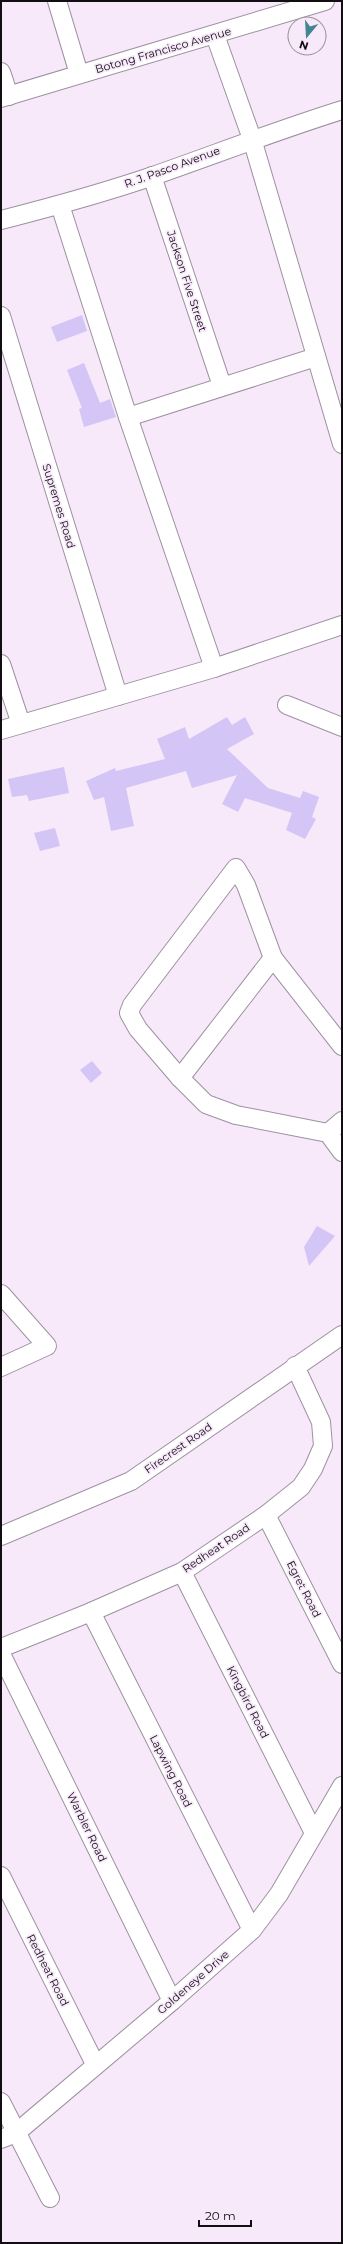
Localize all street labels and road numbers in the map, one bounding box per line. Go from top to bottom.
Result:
street label: Botong Francisco Avenue [93,24,233,76]
street label: R. J. Pasco Avenue [122,143,222,191]
street label: Jackson Five Street [164,228,210,334]
street label: Supremes Road [39,462,79,550]
street label: Firecrest Road [141,1419,215,1477]
street label: Redheat Road [180,1520,252,1576]
street label: Egret Road [284,1558,324,1620]
street label: Kingbird Road [224,1663,272,1741]
street label: Lapwing Road [147,1732,195,1810]
street label: Warbler Road [64,1790,110,1864]
street label: Redheat Road [24,1932,72,2008]
street label: Goldeneye Drive [154,1947,232,2017]

